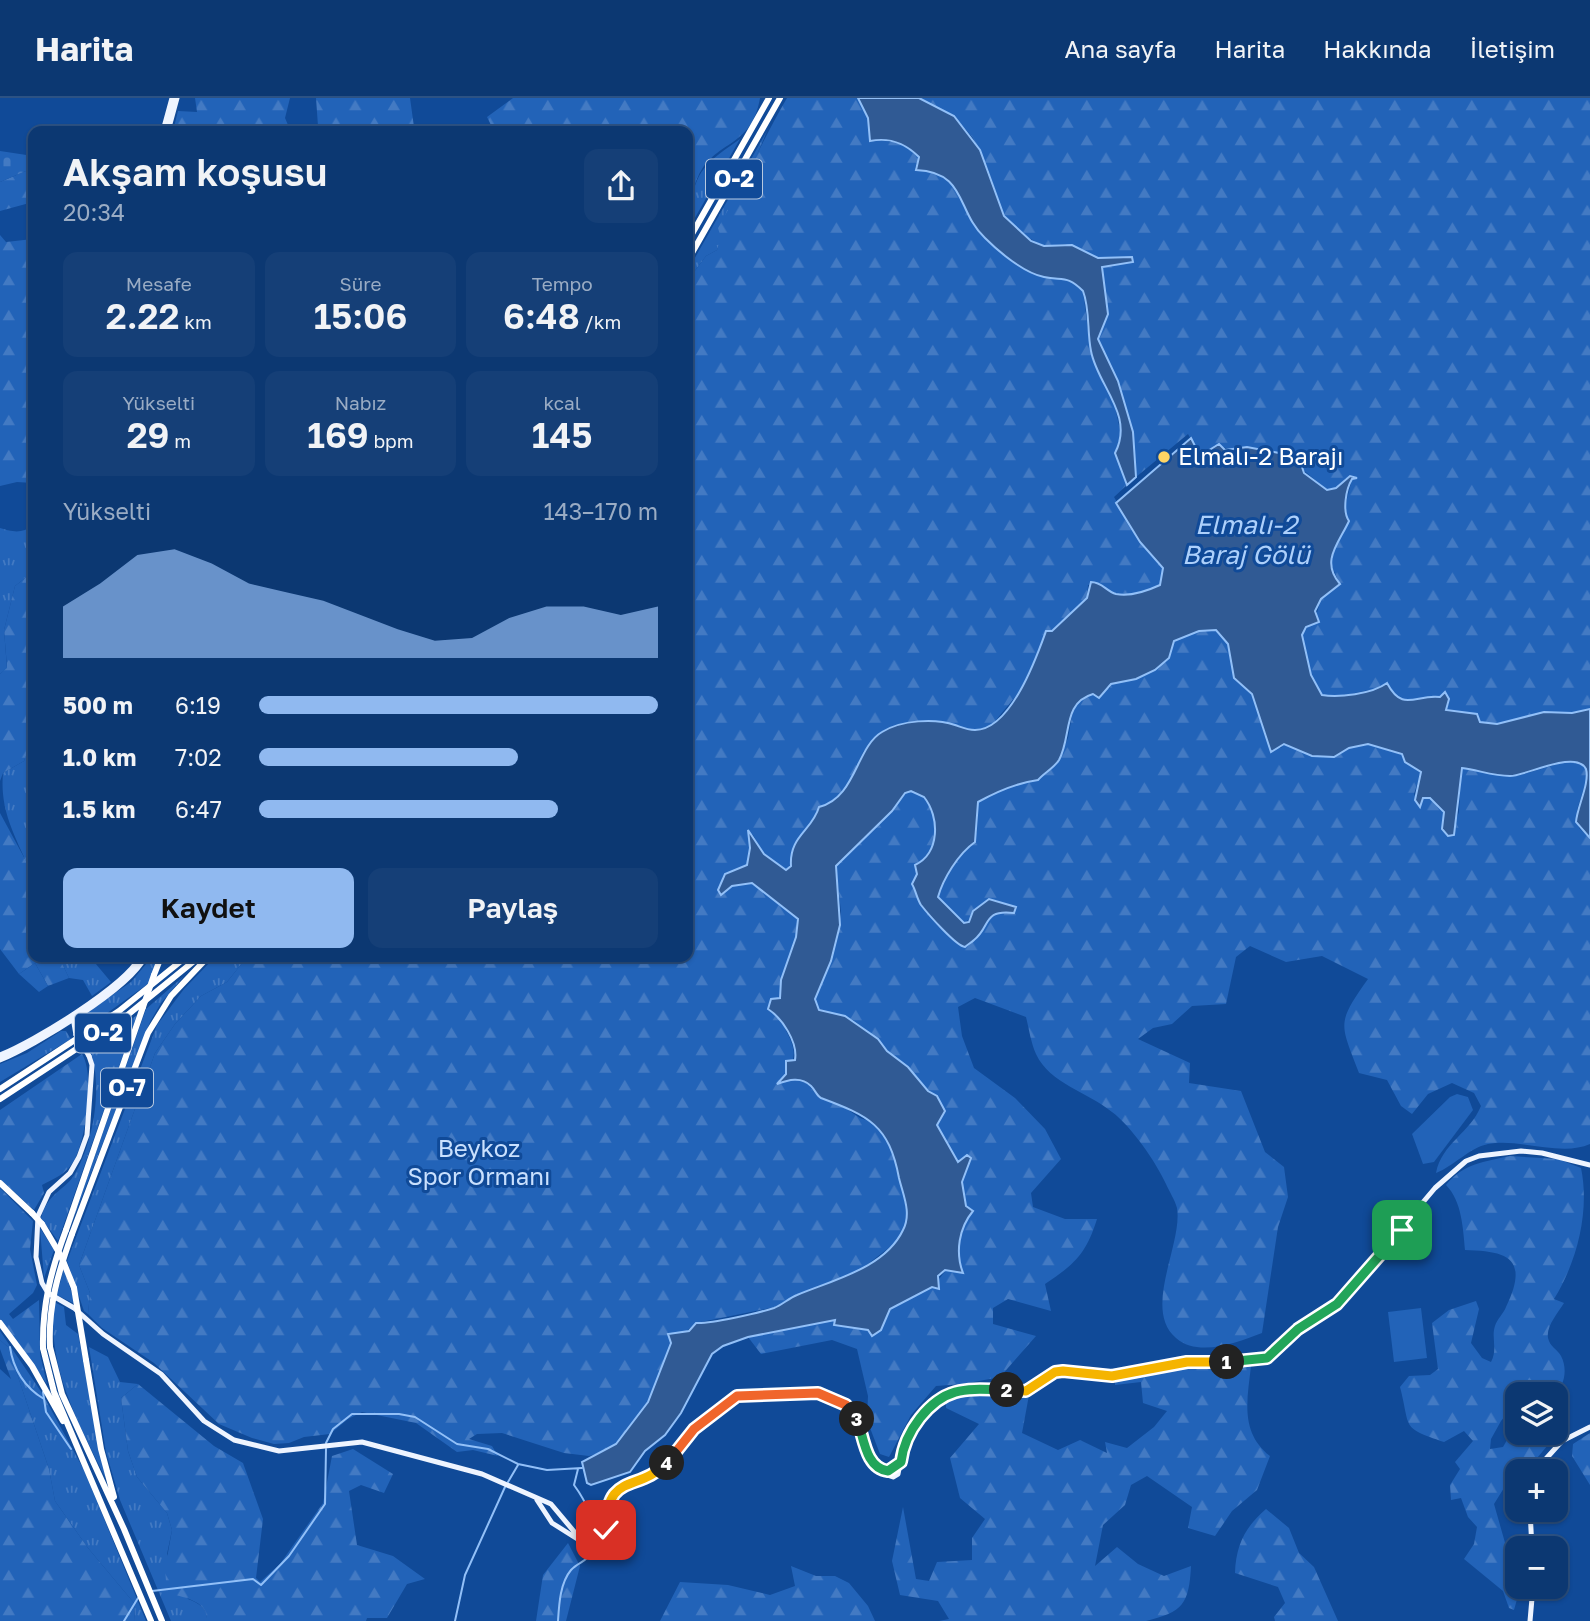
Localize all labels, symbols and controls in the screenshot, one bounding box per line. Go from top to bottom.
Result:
text: Harita [35,29,133,68]
text: Ana sayfa [1065,34,1176,63]
text: Harita [1214,34,1285,63]
text: Hakkında [1323,34,1432,63]
text: İletişim [1470,34,1555,63]
text: Akşam koşusu [63,149,327,194]
button: share [584,149,658,223]
road number: O-2 [706,159,762,198]
text: 20:34 [63,198,125,226]
text: Mesafe [126,272,192,295]
text: Süre [340,272,381,295]
text: Tempo [532,272,593,295]
text: 2.22 [106,295,180,337]
text: 15:06 [314,295,407,337]
text: 6:48 [503,295,580,337]
text: km [180,310,212,333]
text: /km [580,310,621,333]
text: Yükselti [122,391,195,414]
text: Nabız [335,391,386,414]
text: kcal [543,391,581,414]
text: 29 [127,414,169,456]
text: 169 [307,414,369,456]
text: 145 [532,414,592,456]
text: m [169,429,191,452]
text: bpm [369,429,414,452]
place label: Elmalı-2 Barajı [1178,441,1343,470]
marker: Elmalı-2 Barajı [1156,449,1172,465]
text: Yükselti [63,497,151,525]
text: 143–170 m [543,497,658,525]
water label: Elmalı-2 Baraj Gölü [1182,509,1312,570]
text: 500 m [63,691,133,719]
text: 6:19 [175,691,221,719]
text: 1.0 km [63,743,136,771]
text: 7:02 [175,743,222,771]
text: 1.5 km [63,795,135,823]
text: 6:47 [175,795,222,823]
button: Kaydet [63,868,354,948]
button: Paylaş [368,868,658,948]
road number: O-2 [75,1014,131,1052]
road number: O-7 [101,1068,153,1107]
park label: Beykoz Spor Ormanı [408,1133,551,1190]
pin [1372,1200,1432,1260]
icon: arrive [1383,1211,1421,1249]
pin: 1 [1210,1344,1244,1380]
text: 1 [1222,1350,1231,1373]
pin: 2 [990,1372,1024,1408]
text: 2 [1001,1378,1012,1401]
map controls [1505,1382,1568,1599]
button: layers [1505,1382,1568,1445]
pin: 3 [840,1402,874,1436]
text: 3 [851,1407,862,1430]
pin: 4 [650,1446,684,1480]
text: 4 [661,1451,672,1474]
button: + [1505,1459,1568,1522]
pin [576,1500,636,1560]
icon: check [587,1511,625,1549]
button: − [1505,1536,1568,1599]

